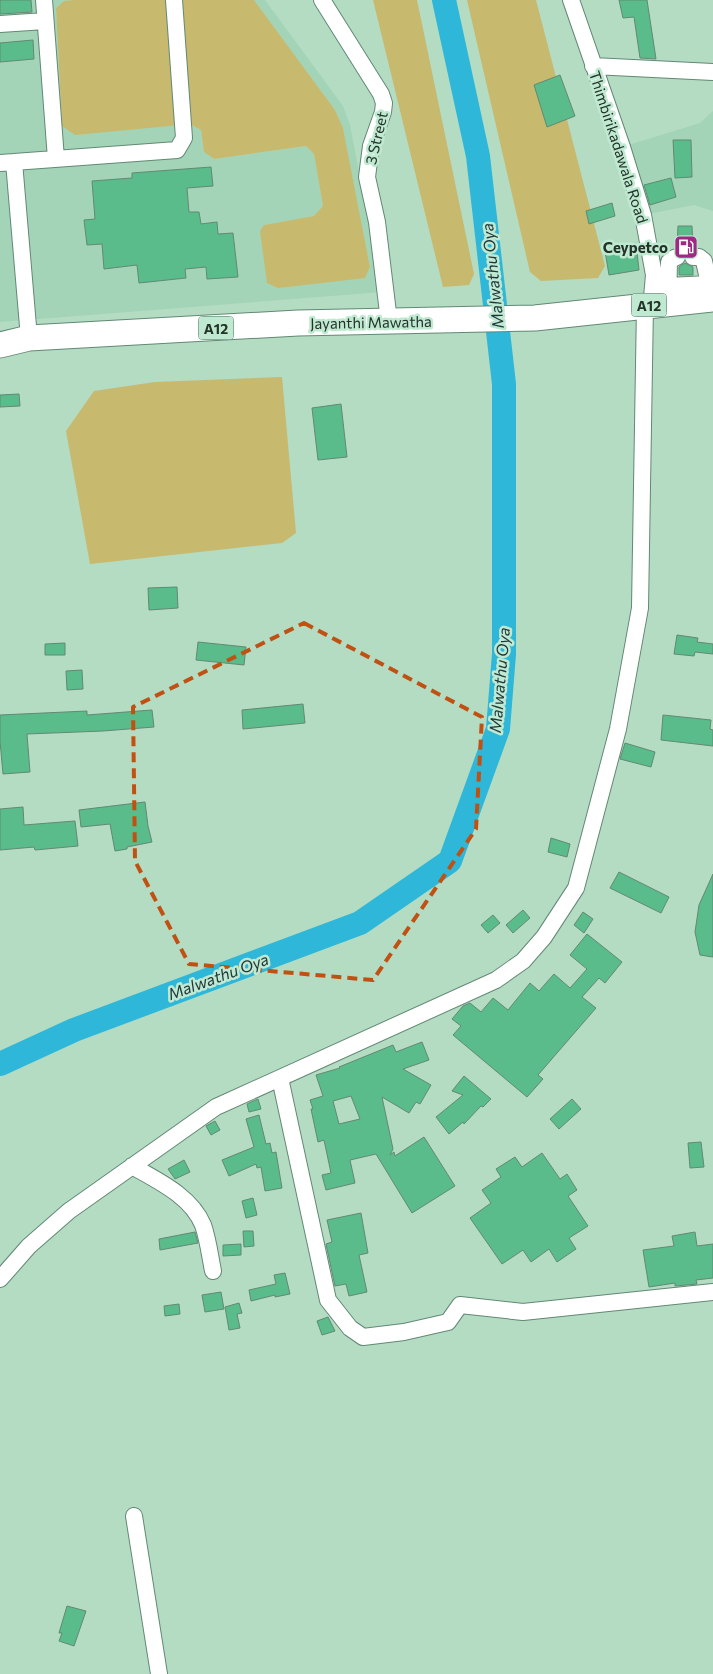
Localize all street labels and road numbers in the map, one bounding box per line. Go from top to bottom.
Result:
street label: Thimbirikadawala Road [586,68,652,226]
street label: 3 Street [361,110,391,166]
road number: A12 [632,294,666,316]
street label: Jayanthi Mawatha [310,312,432,332]
road number: A12 [198,316,234,339]

